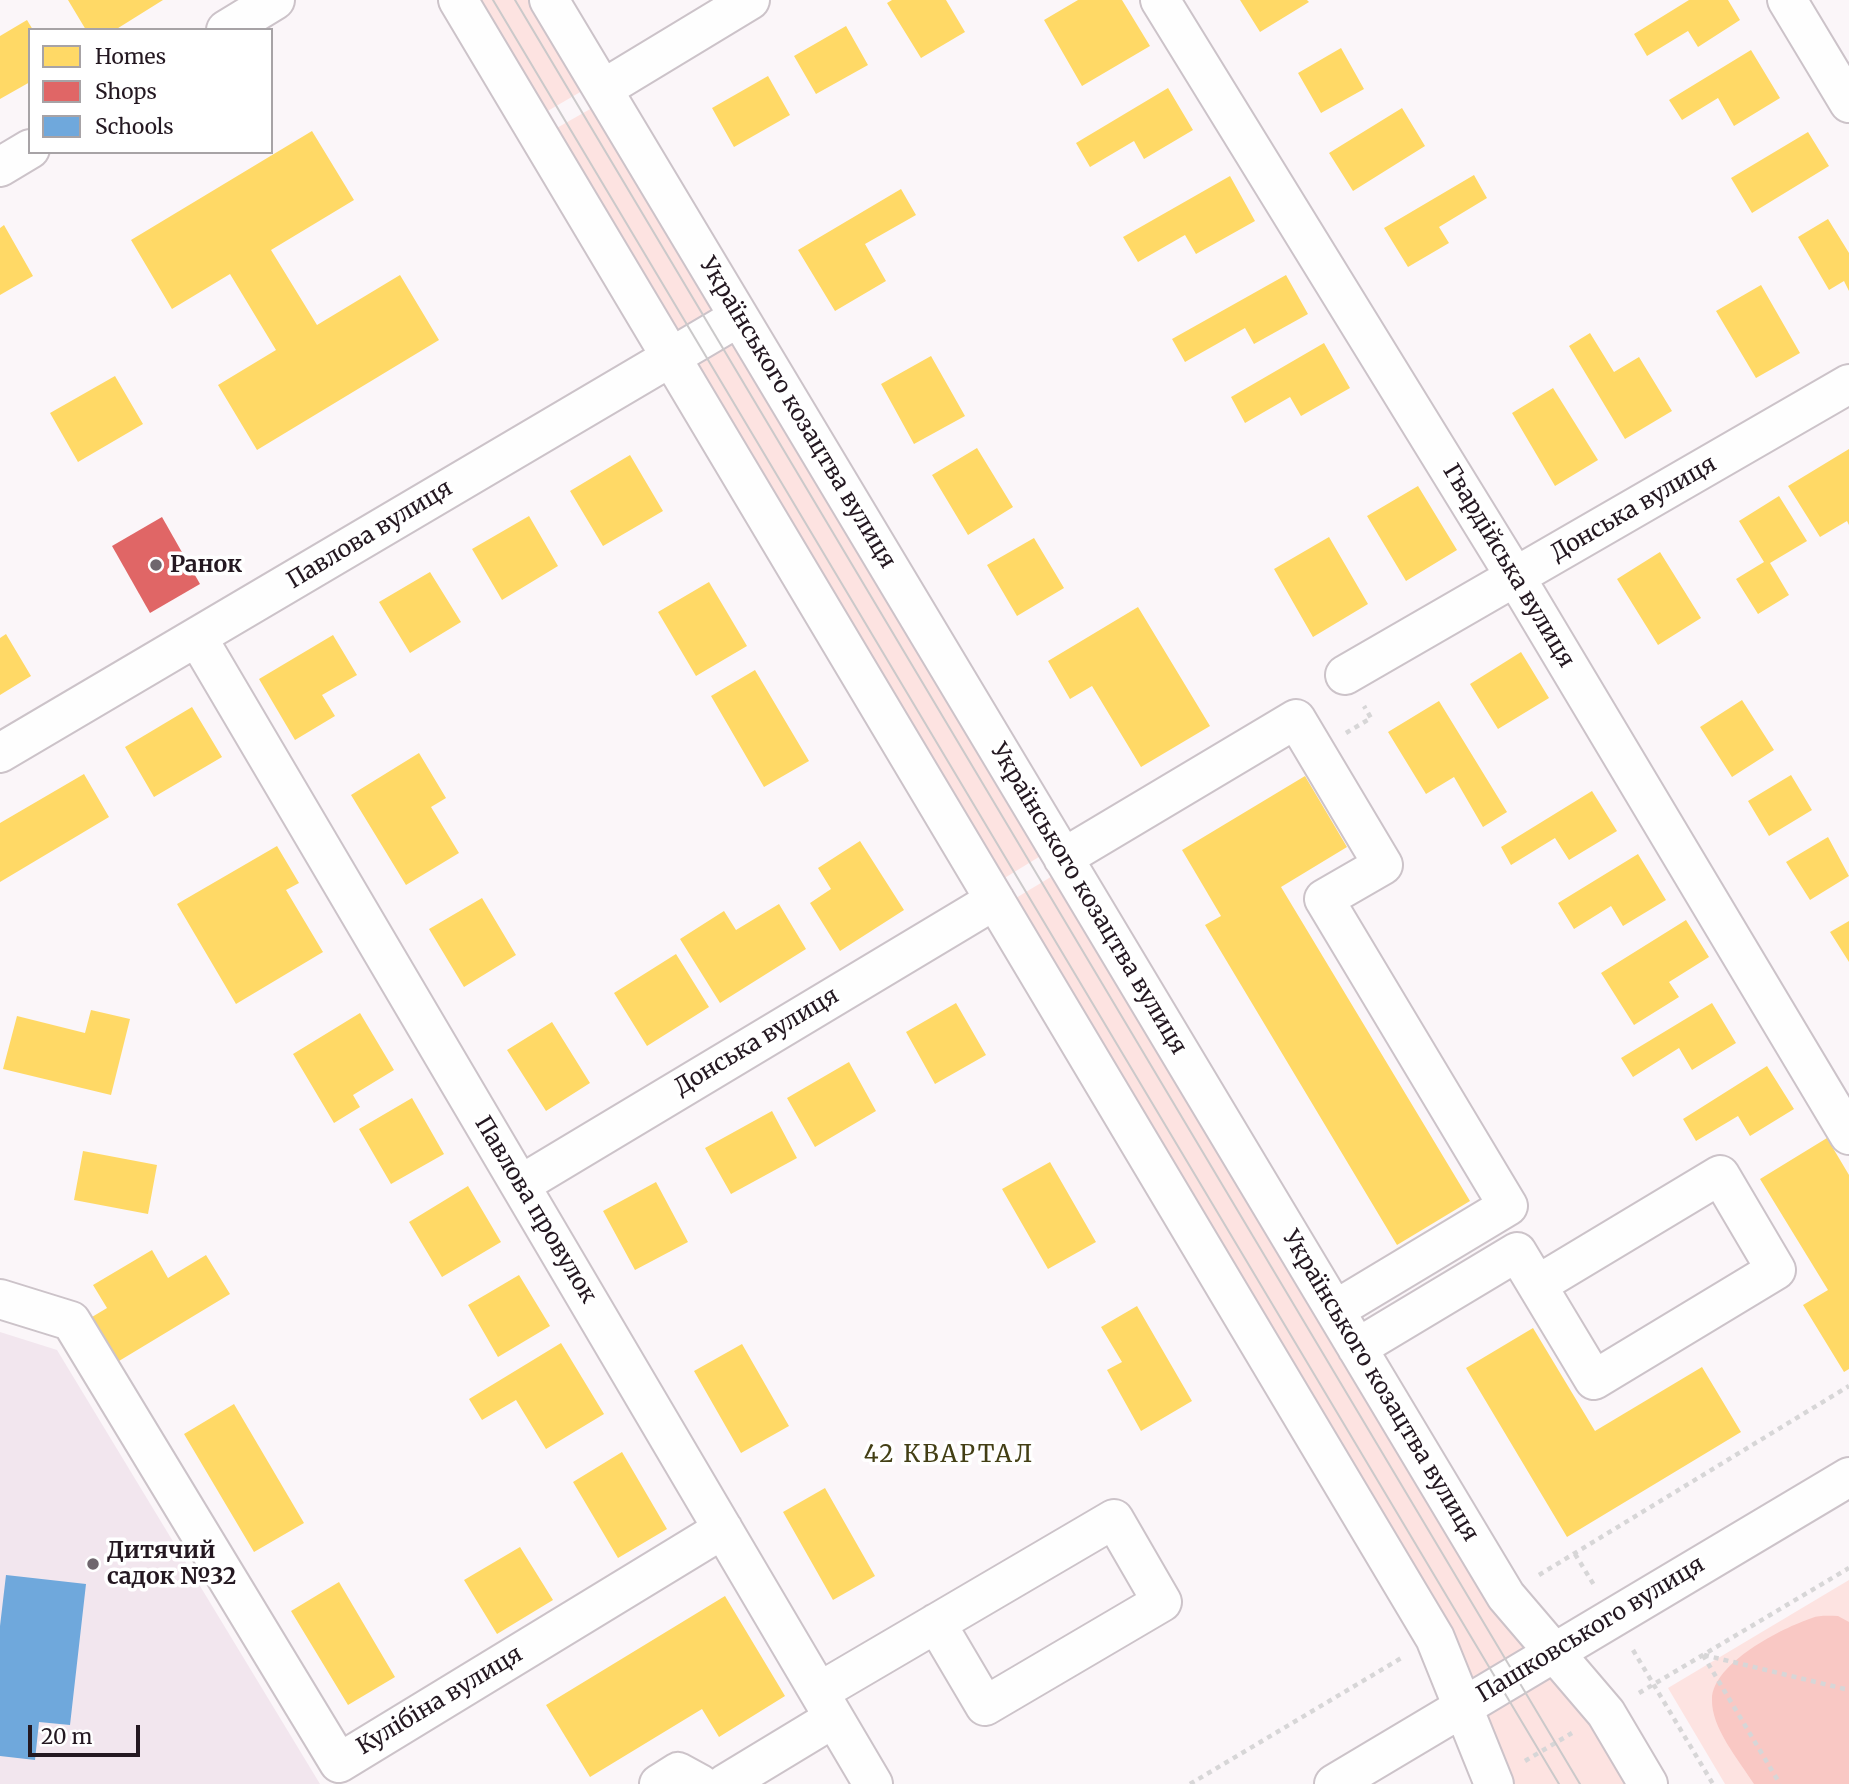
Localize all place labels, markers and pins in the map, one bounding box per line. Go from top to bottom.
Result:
place label: Ранок [170,551,242,579]
marker: Ранок [148,557,164,573]
place label: Дитячий садок №32 [107,1537,236,1591]
marker: Дитячий садок №32 [85,1556,101,1572]

